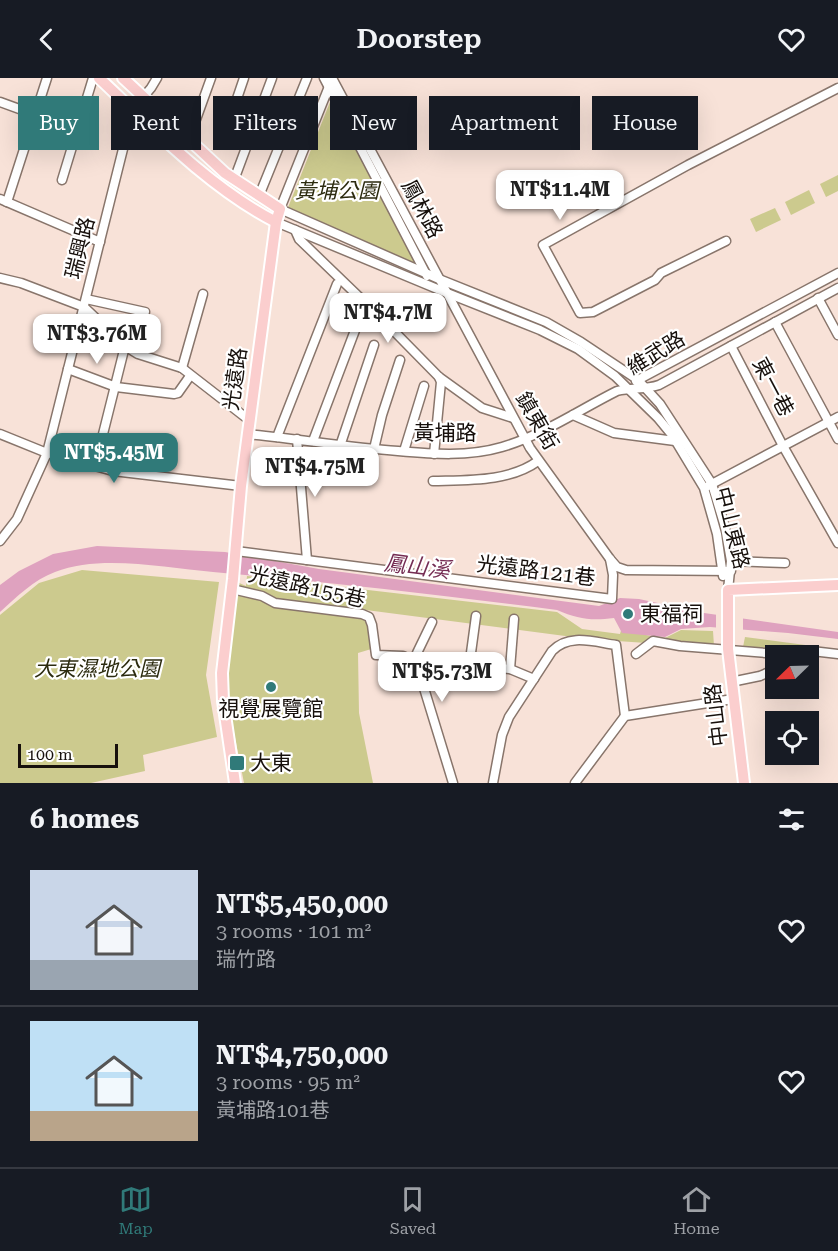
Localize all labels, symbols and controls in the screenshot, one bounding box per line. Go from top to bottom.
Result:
icon: back [30,23,63,56]
text: Doorstep [356,23,482,55]
icon: heart [775,23,808,56]
chip: Buy [18,96,99,150]
chip: Rent [111,96,201,150]
chip: Filters [213,96,318,150]
chip: New [330,96,417,150]
chip: Apartment [429,96,580,150]
chip: House [592,96,698,150]
pin: NT$11.4M [498,170,622,221]
street label: 鳳林路 [397,176,447,242]
text: NT$11.4M [510,177,610,201]
park label: 黃埔公園 [295,179,382,203]
street label: 瑞興路 [61,215,99,281]
pin: NT$4.7M [333,293,443,344]
text: NT$4.7M [343,300,433,324]
pin: NT$3.76M [35,314,159,365]
text: NT$3.76M [47,321,147,345]
street label: 維武路 [623,326,689,380]
street label: 光遠路 [219,346,251,412]
street label: 東一巷 [748,354,798,420]
street label: 鎮東街 [511,388,563,454]
street label: 黃埔路 [414,421,477,445]
pin: NT$5.45M [52,433,176,484]
text: NT$5.45M [64,440,164,464]
pin: NT$4.75M [253,447,377,498]
text: NT$4.75M [265,454,365,478]
street label: 中山東路 [710,484,754,572]
water label: 鳳山溪 [383,550,454,583]
street label: 光遠路121巷 [475,552,597,590]
street label: 光遠路155巷 [246,562,368,612]
place label: 東福祠 [640,602,703,626]
marker: 東福祠 [621,607,635,621]
north arrow [765,645,819,699]
map controls [765,645,819,765]
pin: NT$5.73M [380,652,504,703]
park label: 大東濕地公園 [34,657,163,681]
text: NT$5.73M [392,659,492,683]
marker: 視覺展覽館 [264,680,278,694]
street label: 中山路 [700,682,732,748]
place label: 視覺展覽館 [219,697,324,721]
button: locate [765,711,819,765]
scale bar [18,741,118,768]
text: 100 m [27,745,73,764]
place label: 大東 [250,751,292,775]
marker: 大東 [228,754,246,772]
icon: filters [775,803,808,836]
text: 6 homes [30,804,139,834]
text: NT$5,450,000 [216,889,388,919]
icon: home [78,894,150,966]
icon: heart [775,914,808,947]
text: 3 rooms · 101 m² [216,919,371,943]
text: 瑞竹路 [216,947,276,971]
text: NT$4,750,000 [216,1040,388,1070]
icon: home [78,1045,150,1117]
icon: heart [775,1065,808,1098]
text: 3 rooms · 95 m² [216,1070,360,1094]
text: 黃埔路101巷 [216,1098,330,1122]
tab: Map [119,1183,153,1238]
tab: Saved [390,1183,436,1238]
tab: Home [673,1183,720,1238]

